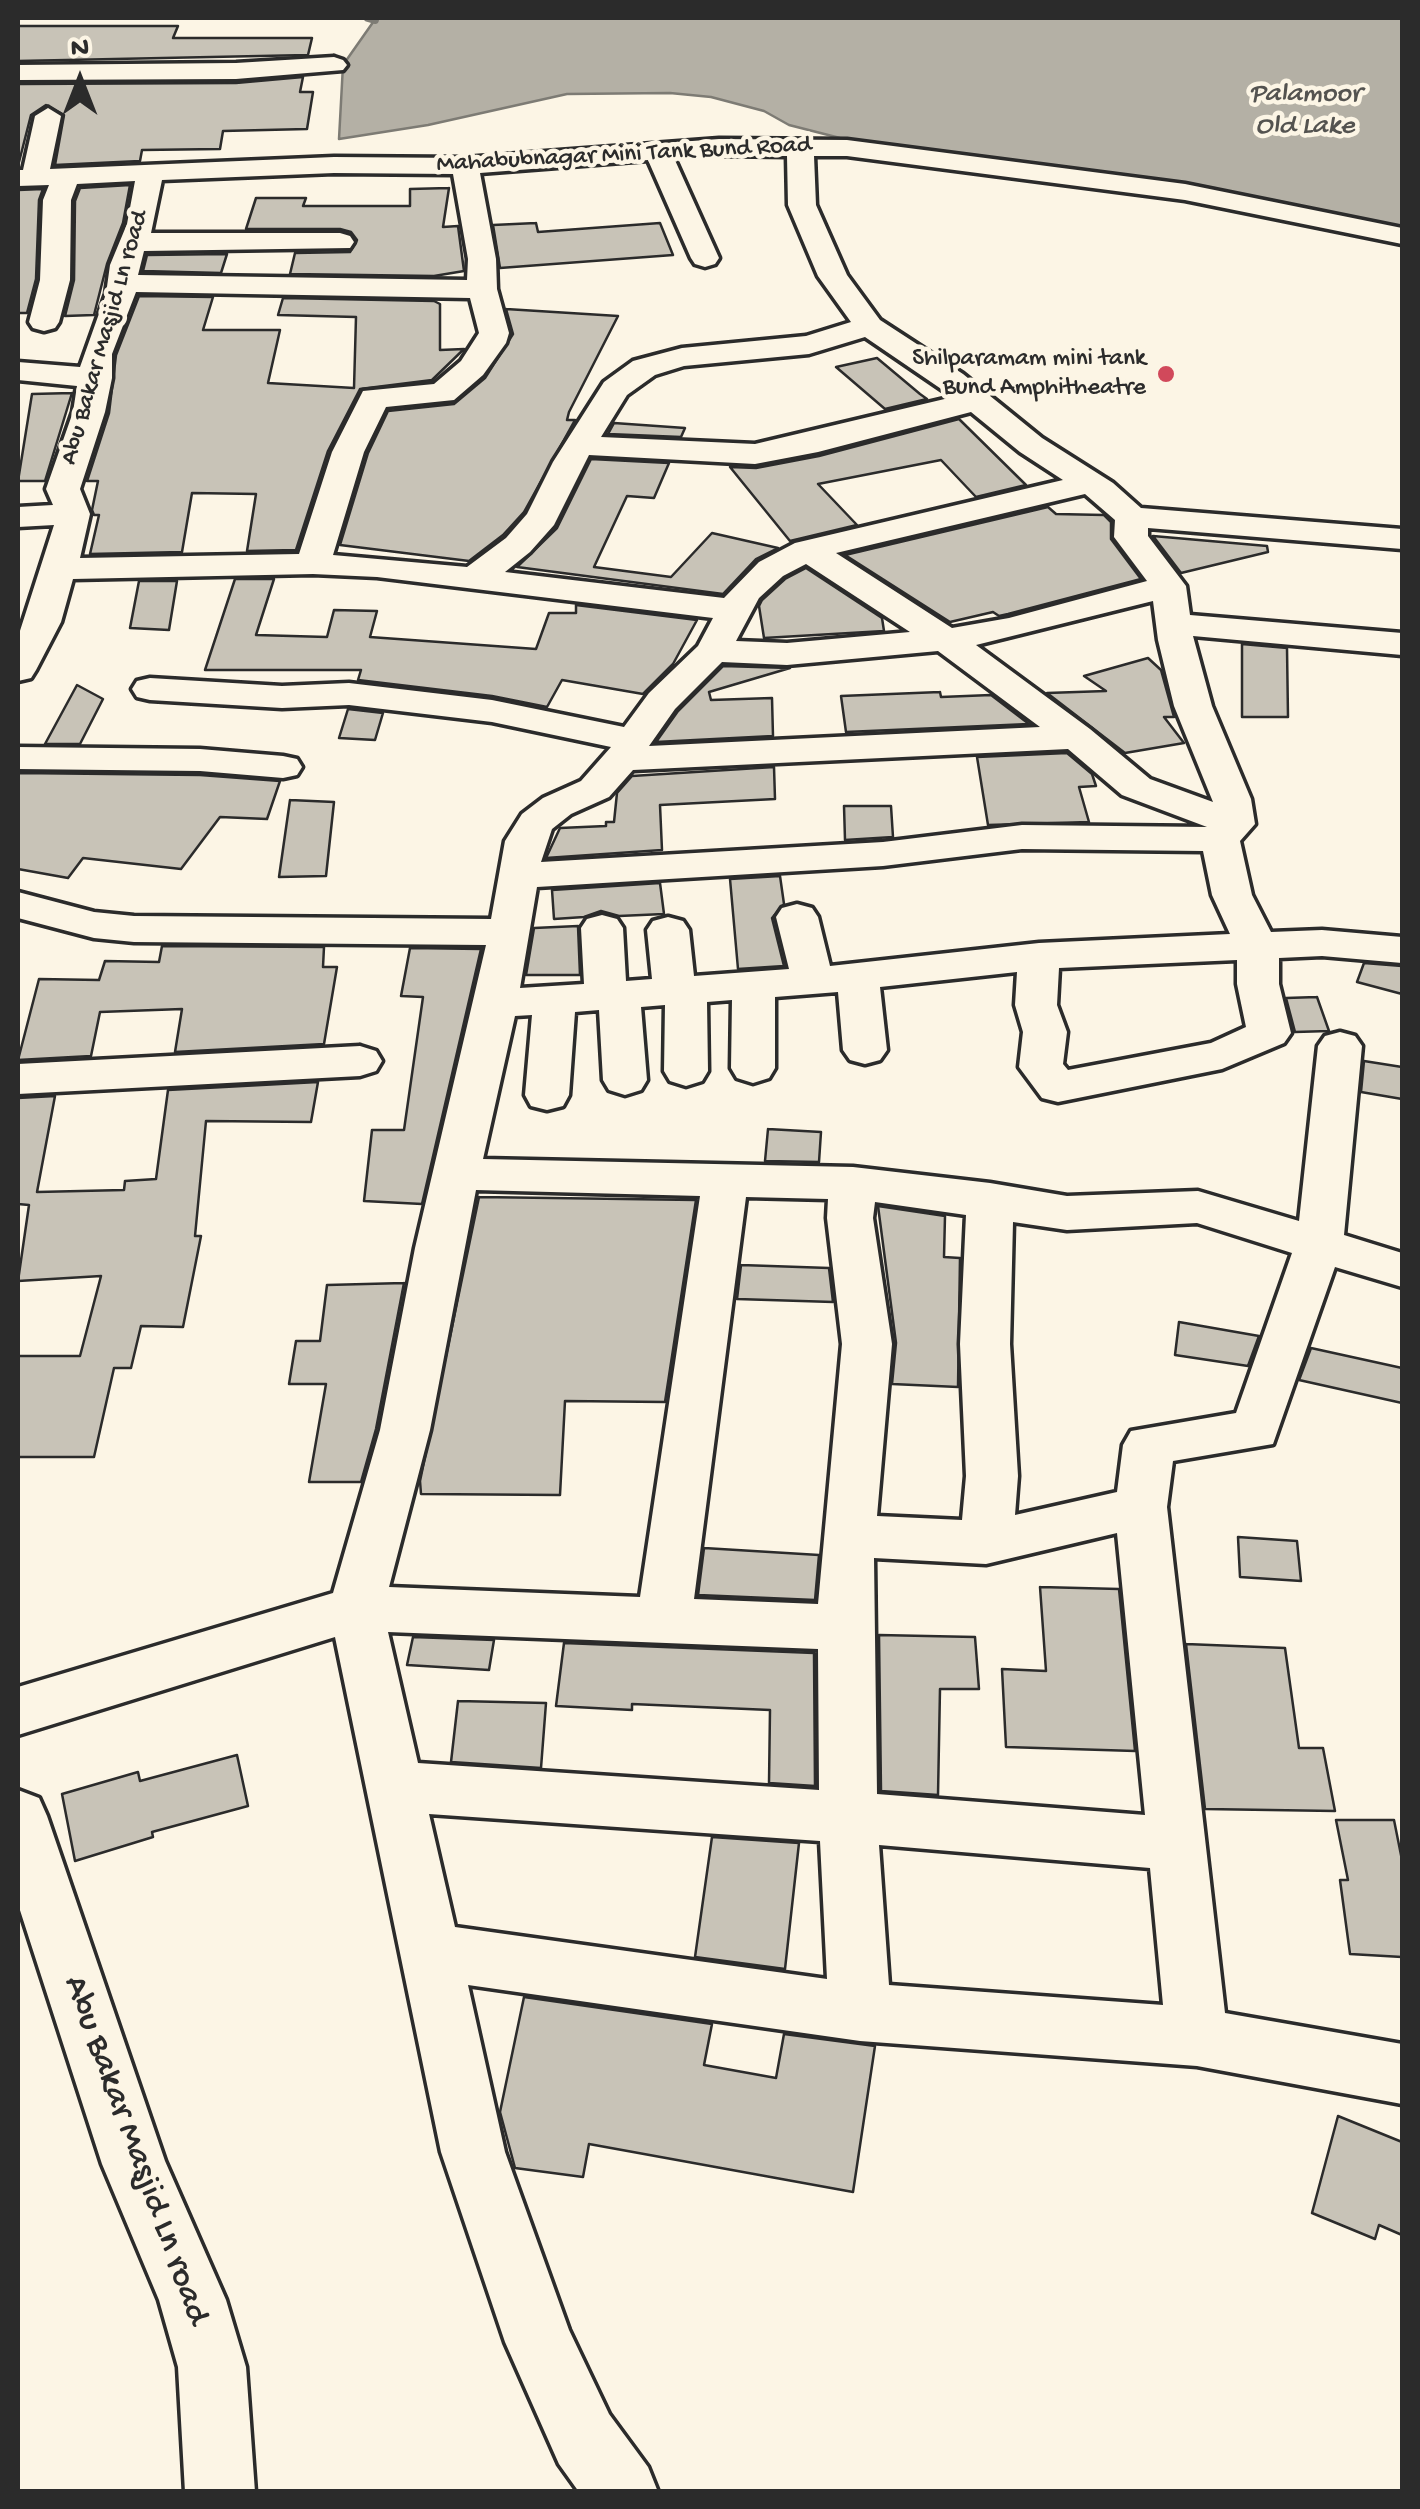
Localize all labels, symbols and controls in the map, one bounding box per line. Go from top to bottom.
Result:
north arrow [30,30,130,130]
text: N [71,33,89,66]
water label: Palamoor Old Lake [1249,79,1361,145]
street label: Mahabubnagar Mini Tank Bund Road [436,131,812,181]
street label: Abu Bakar Masjid Ln road [55,207,157,469]
place label: Shilparamam mini tank Bund Amphitheatre [912,345,1146,404]
marker: Shilparamam mini tank Bund Amphitheatre [1155,363,1177,385]
street label: Abu Bakar Masjid Ln road [51,1971,217,2331]

